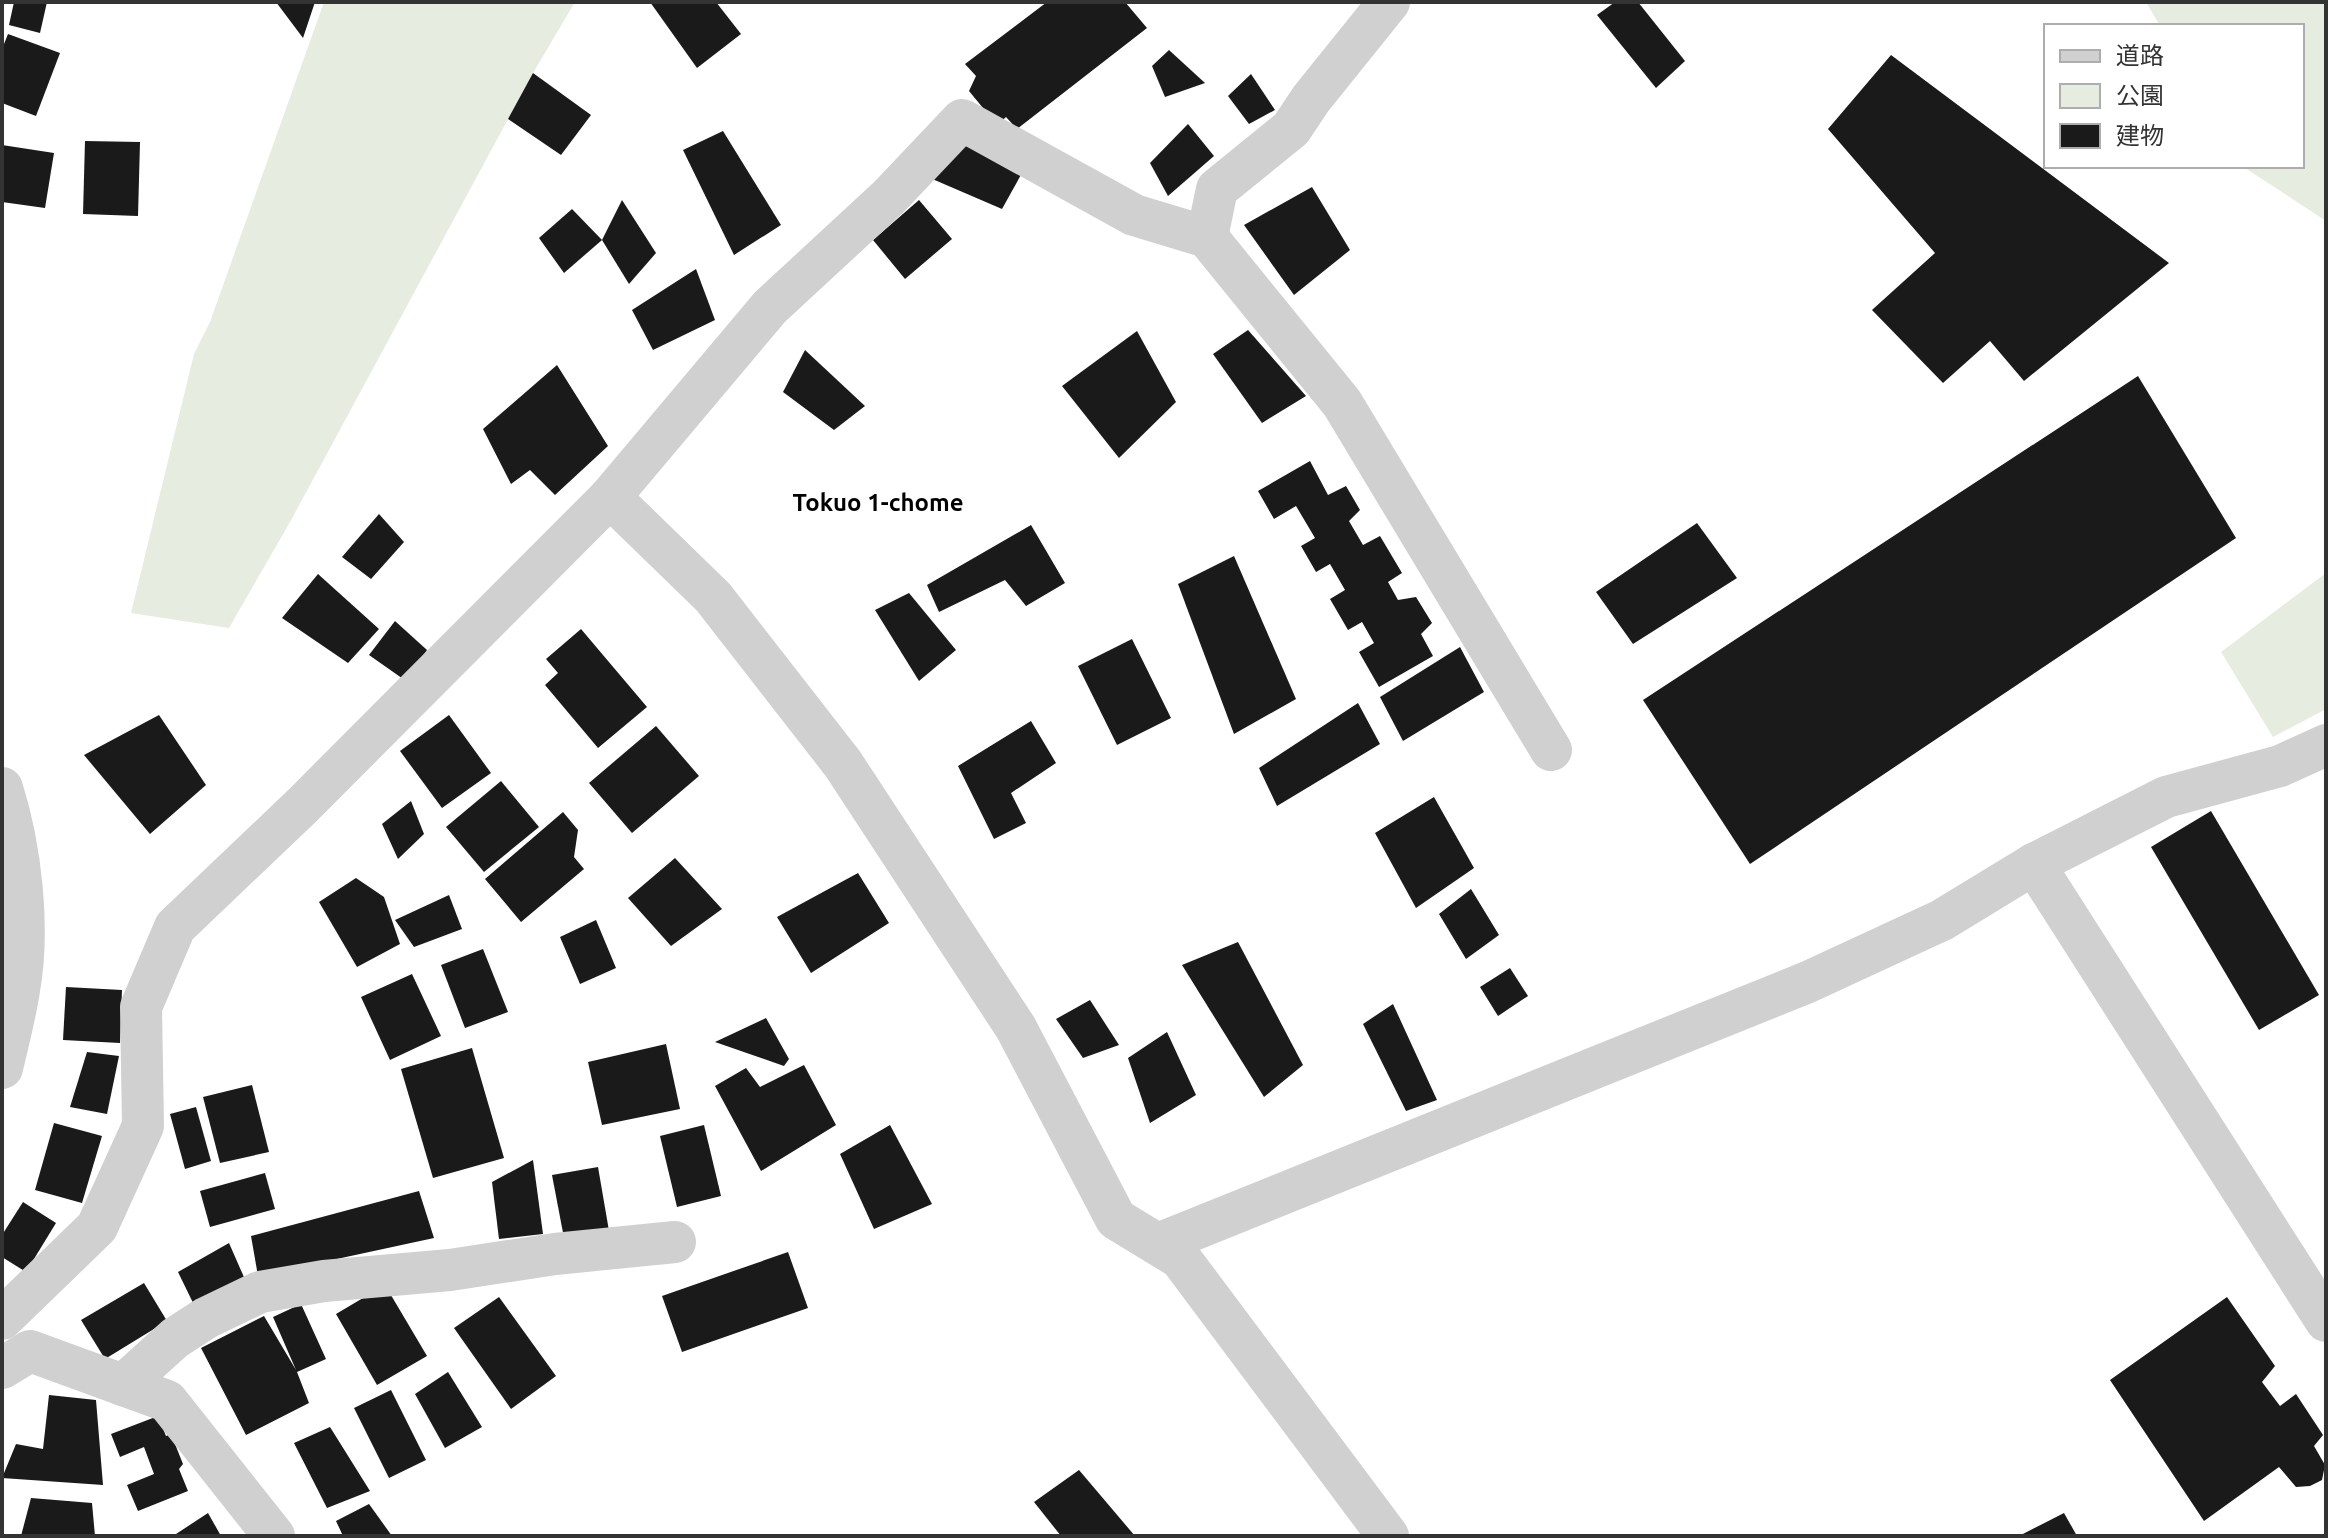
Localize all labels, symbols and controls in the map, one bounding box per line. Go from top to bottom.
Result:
legend [2044,24,2304,168]
text: 道路 [2116,42,2164,69]
text: 公園 [2116,82,2164,109]
text: 建物 [2116,122,2164,149]
district label: Tokuo 1-chome [792,489,964,516]

